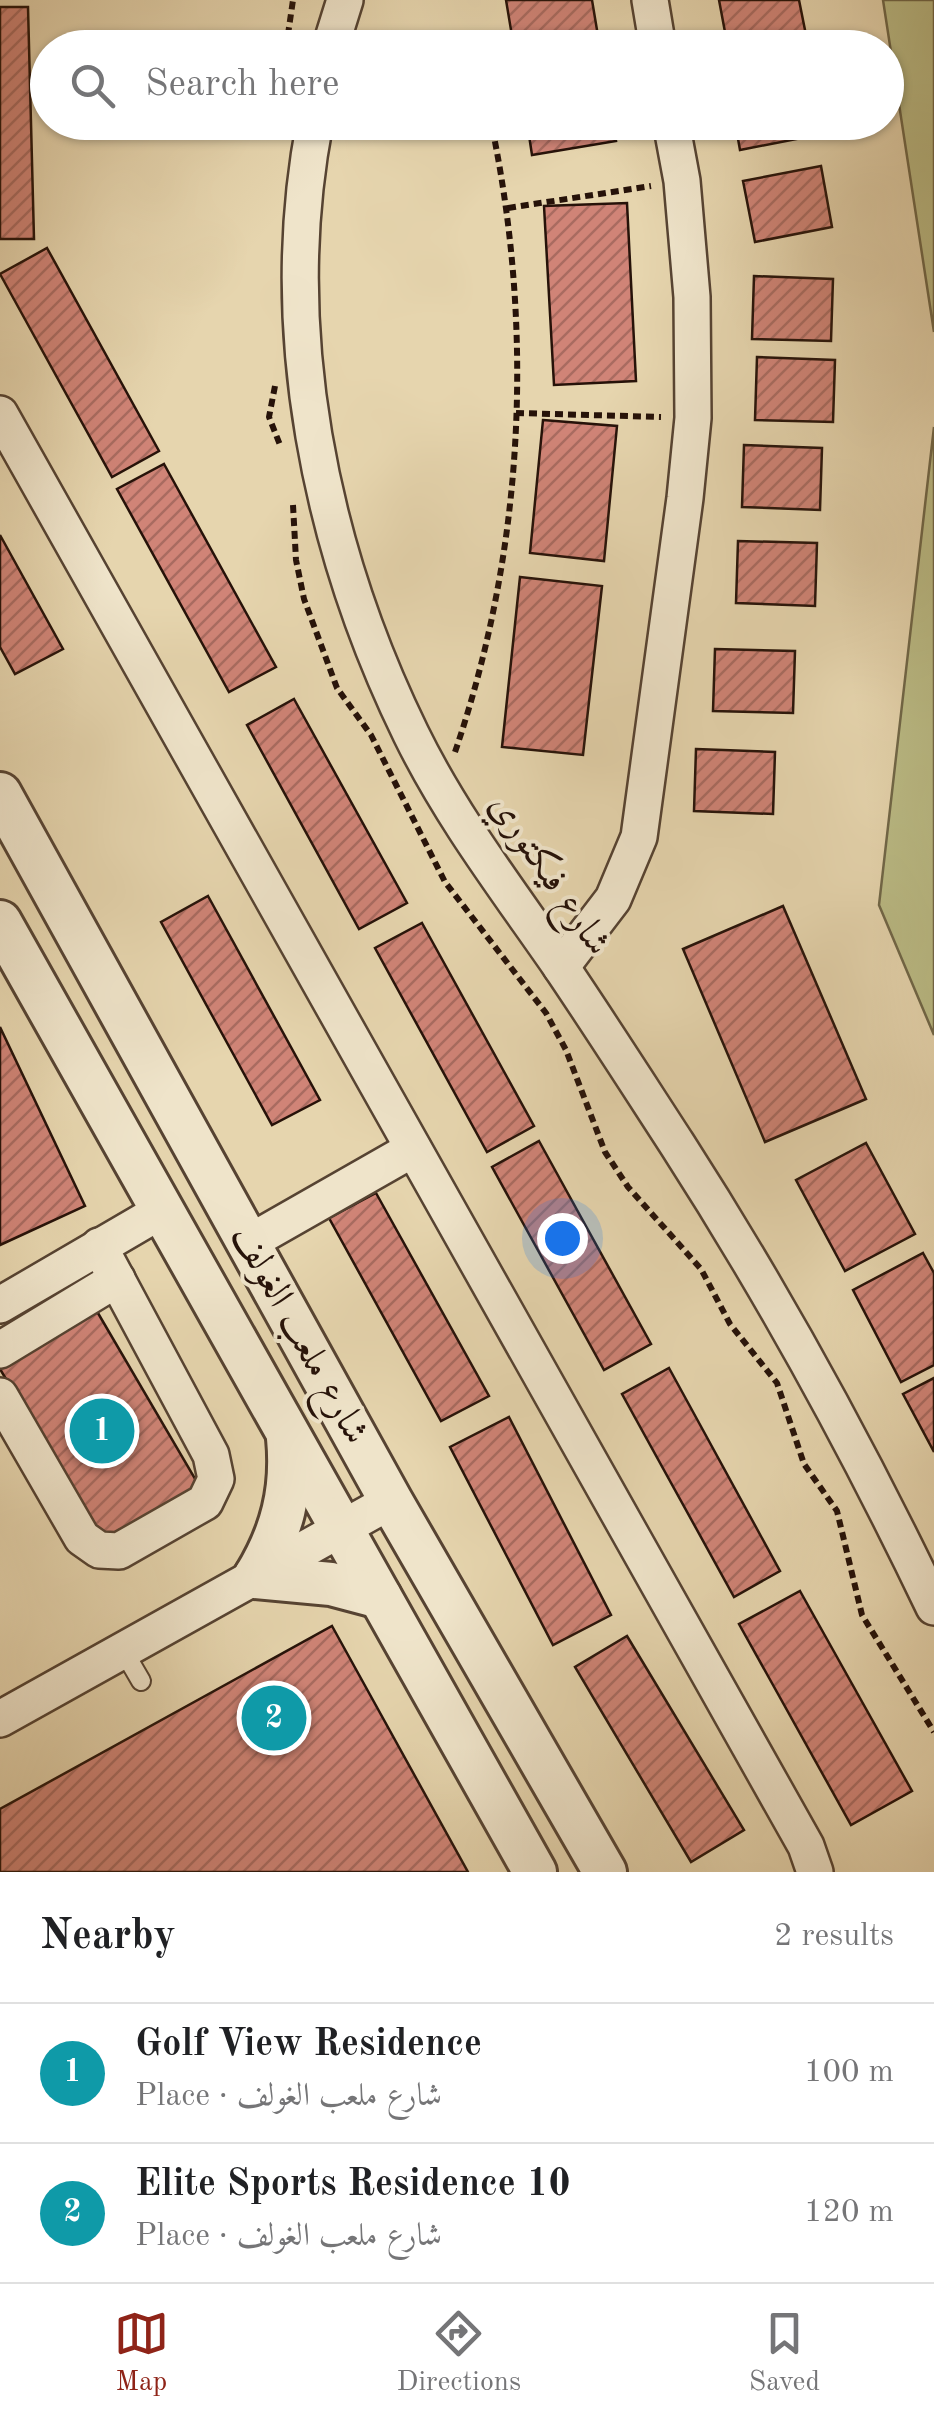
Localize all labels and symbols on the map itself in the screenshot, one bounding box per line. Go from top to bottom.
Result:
street label: شارع فيكتوري [474,786,618,968]
your location [537,1213,588,1264]
street label: شارع ملعب الغولف [215,1219,375,1455]
pin: 1 [70,1394,134,1468]
pin: 2 [242,1680,306,1756]

